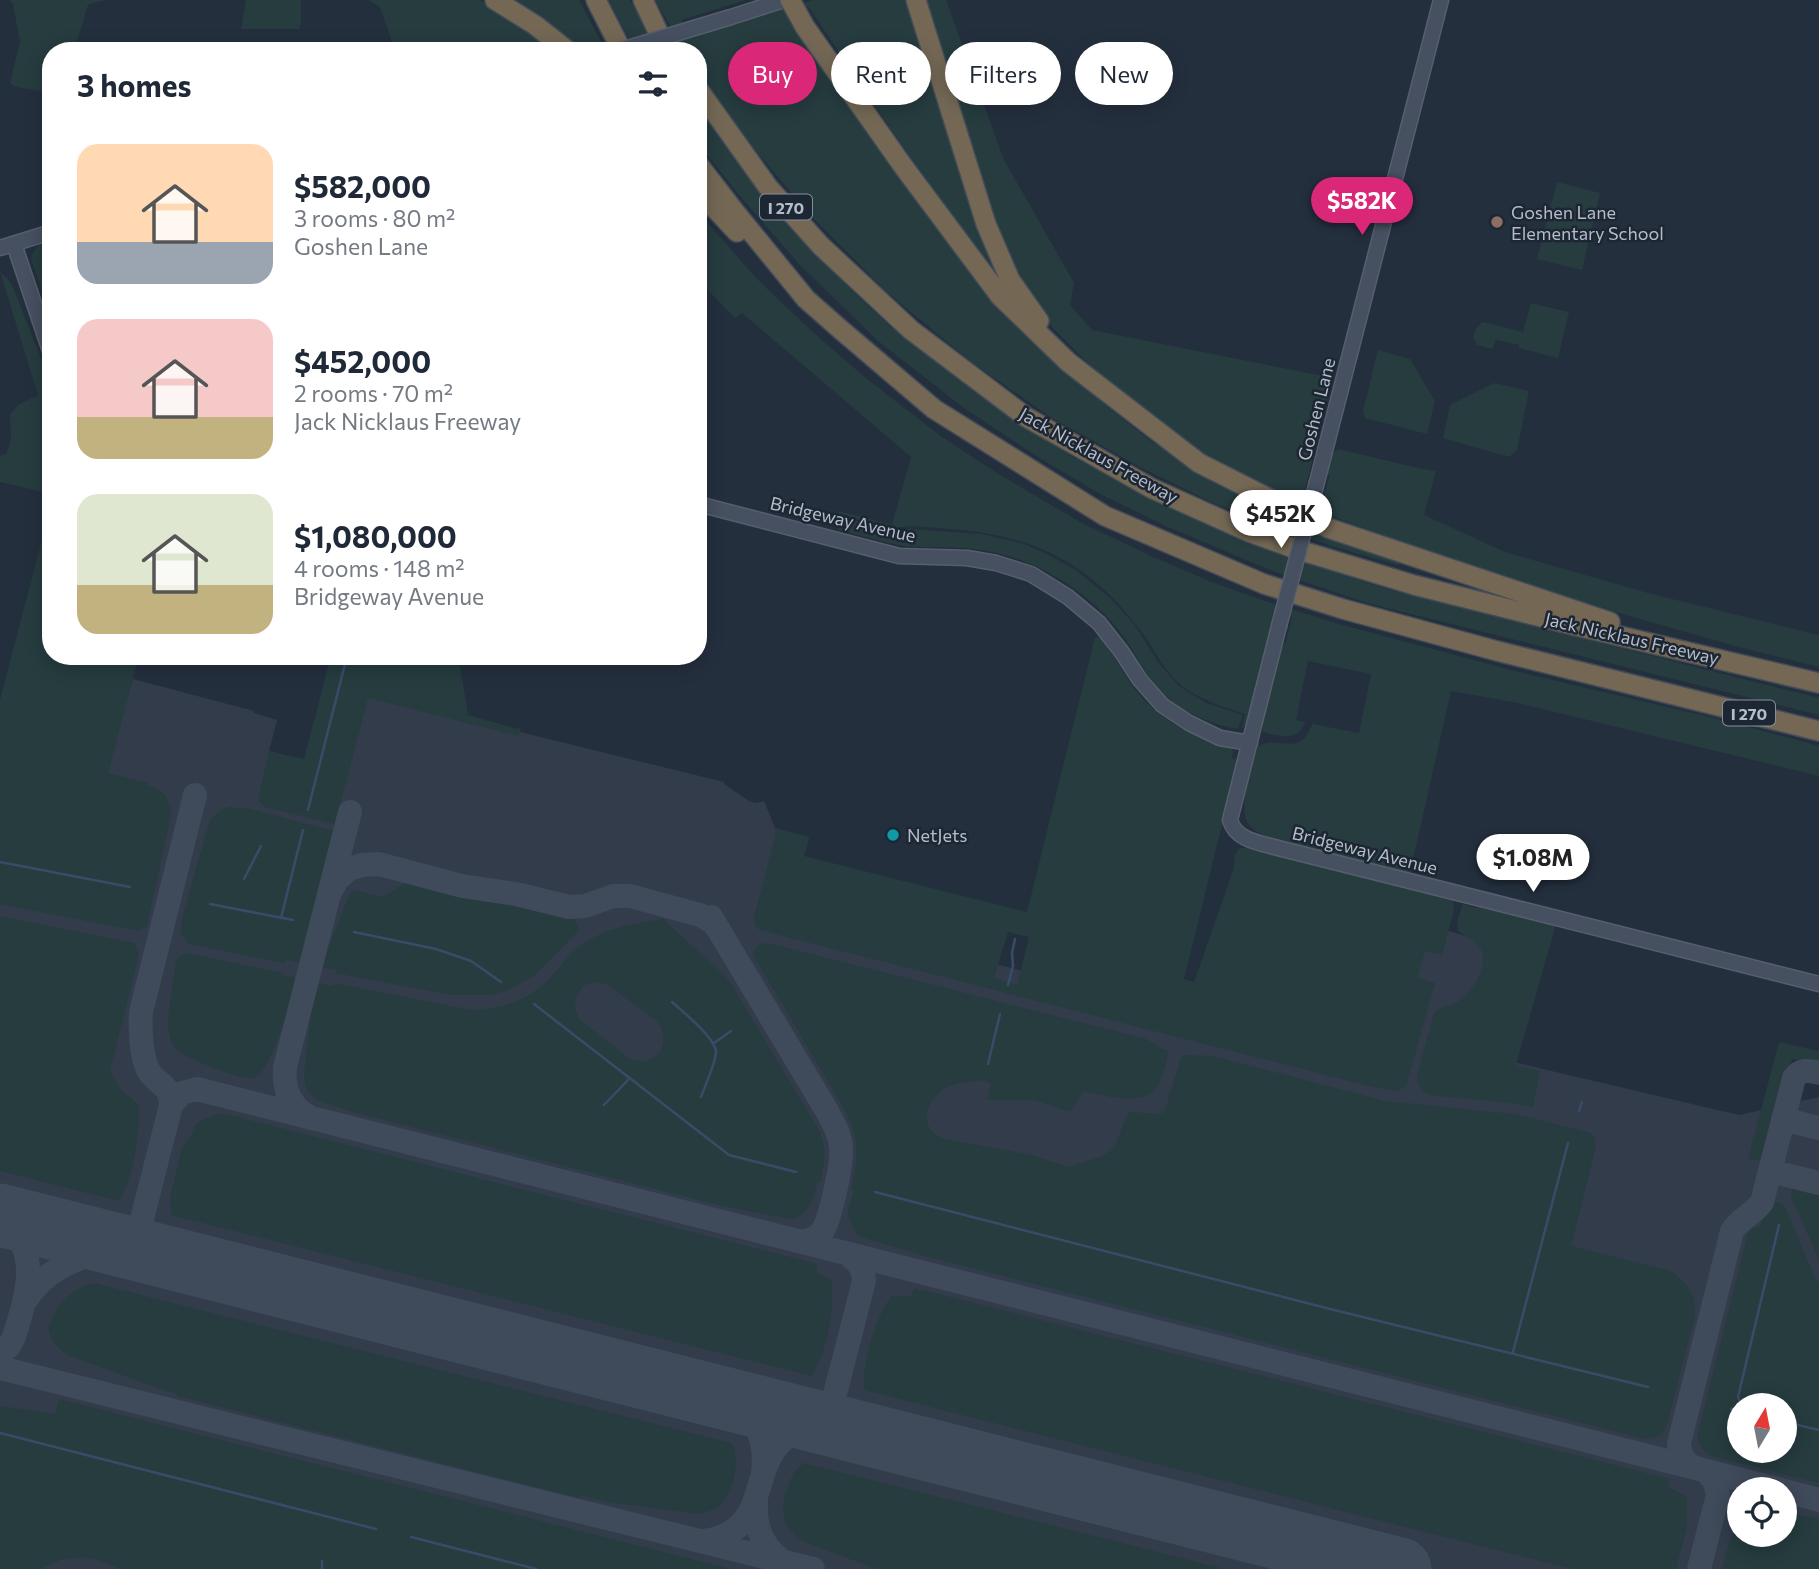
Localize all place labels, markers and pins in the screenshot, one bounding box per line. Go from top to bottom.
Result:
pin: $582K [1313,177,1411,237]
place label: Goshen Lane Elementary School [1511,201,1664,244]
marker: Goshen Lane Elementary School [1489,214,1505,230]
pin: $452K [1232,490,1330,550]
place label: NetJets [907,824,968,846]
marker: NetJets [885,827,901,843]
pin: $1.08M [1476,834,1590,894]

